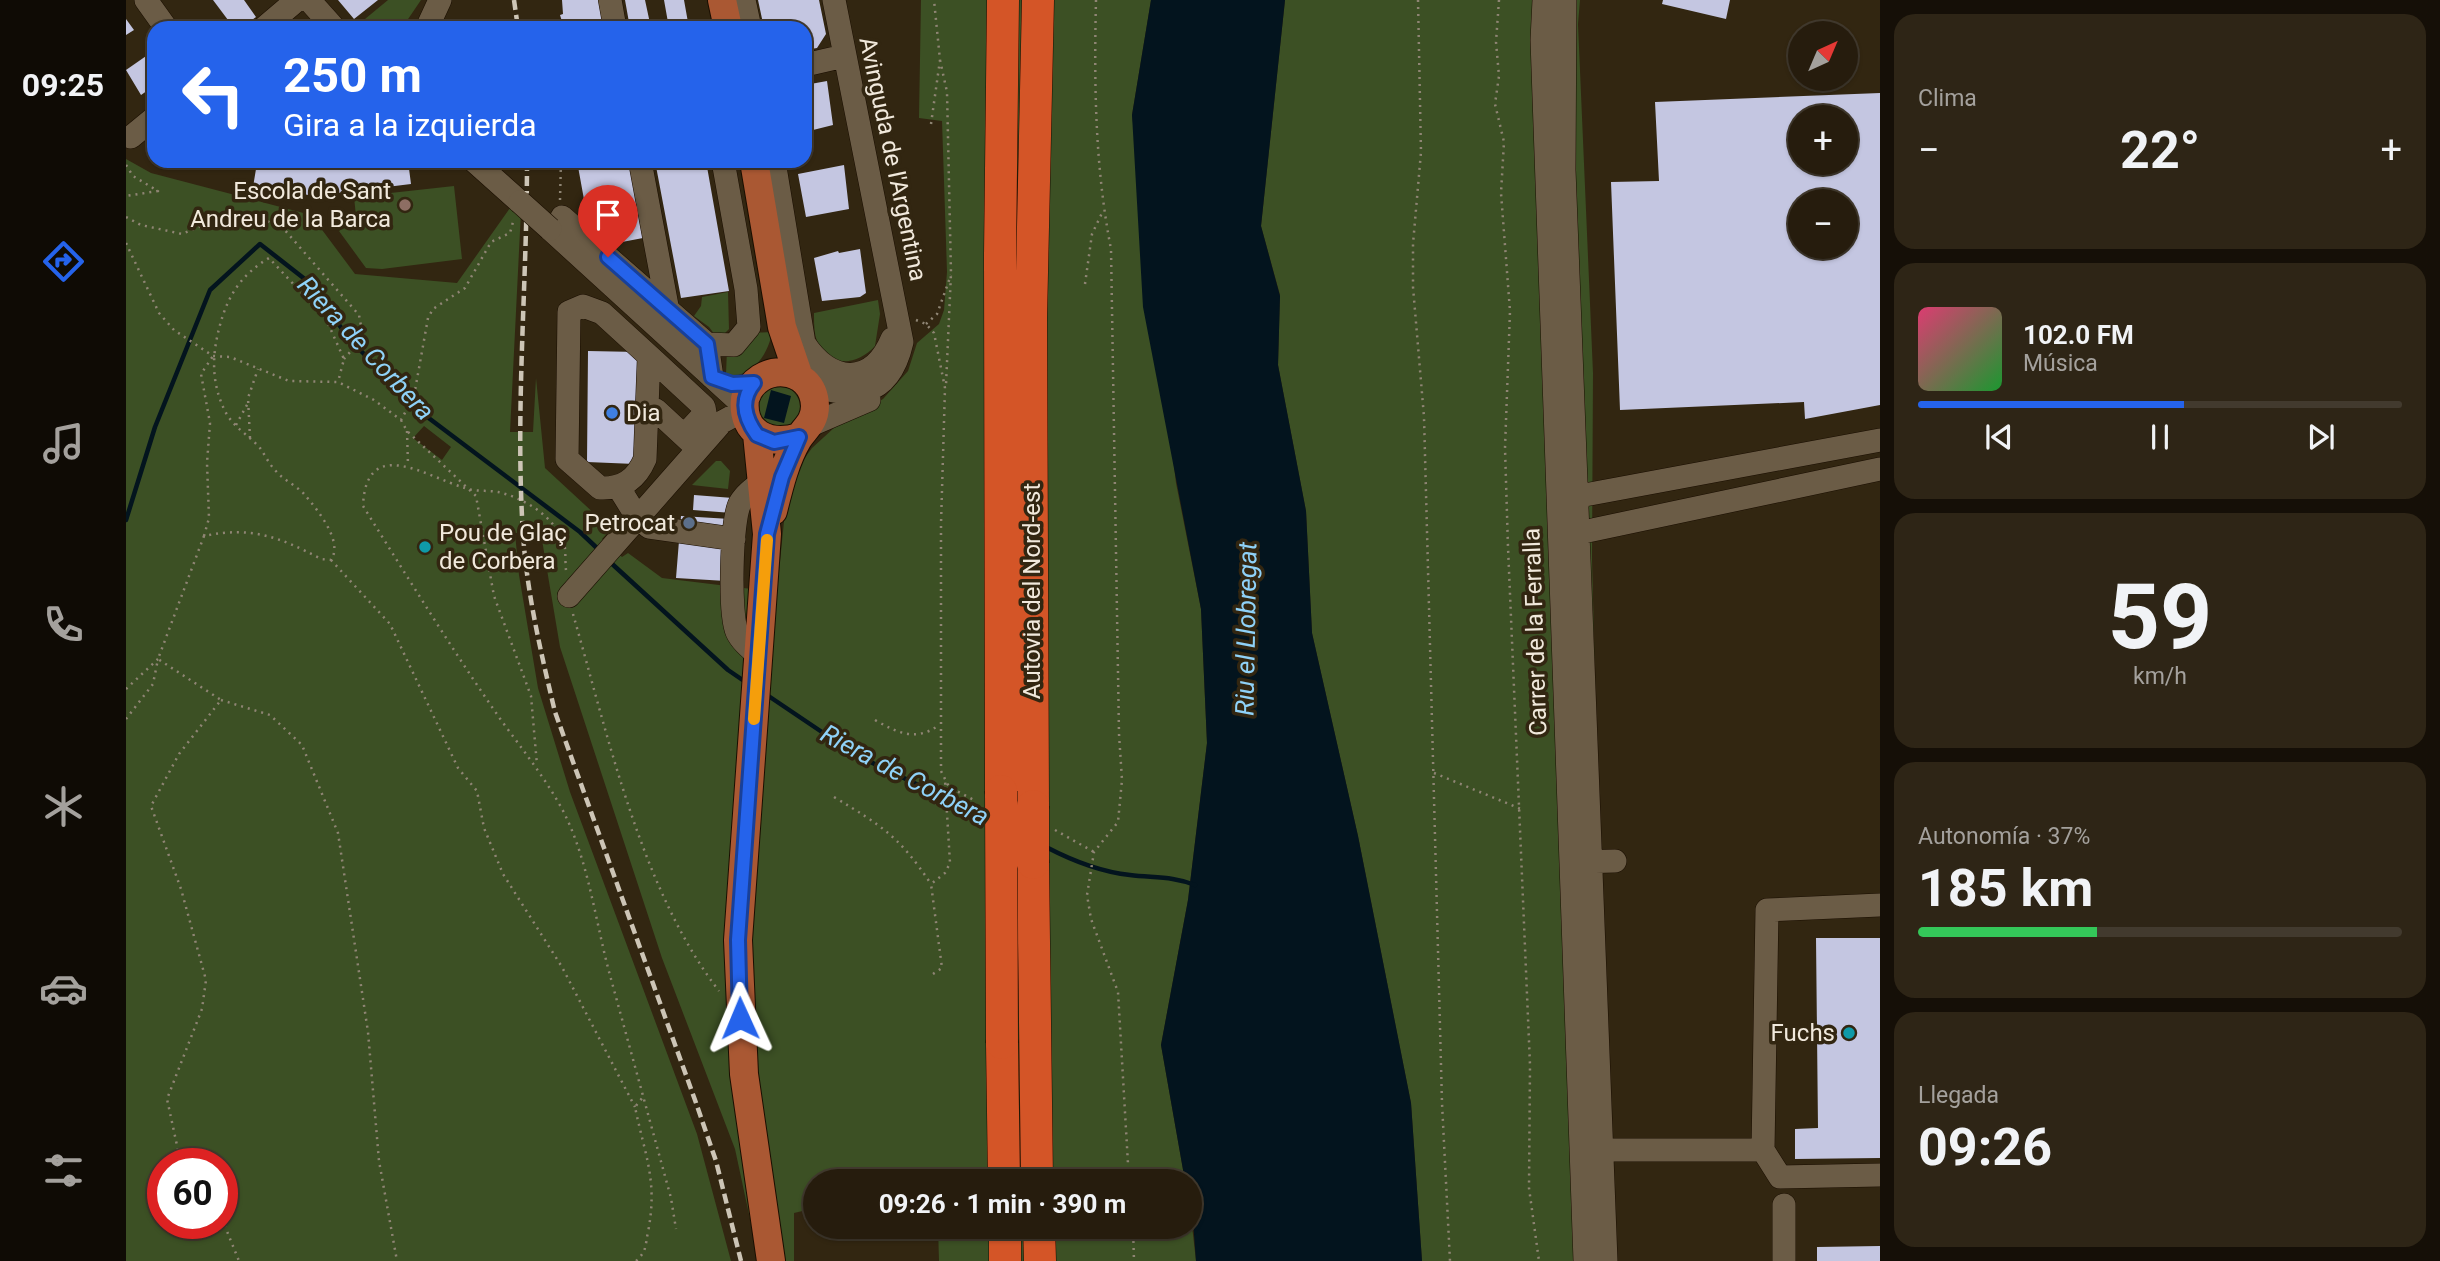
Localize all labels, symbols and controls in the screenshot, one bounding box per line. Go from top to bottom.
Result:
north arrow [1788,21,1858,91]
map controls [1788,21,1858,259]
street label: Avinguda de l'Argentina [853,34,933,284]
text: 250 m [283,47,422,104]
icon: left [168,49,259,140]
text: 09:25 [22,66,104,104]
text: Clima [1918,85,1977,112]
button: + [1788,105,1858,175]
text: Gira a la izquierda [283,106,537,144]
text: 22° [2120,120,2200,181]
text: − [1918,128,1940,172]
text: + [2380,128,2402,172]
place label: Escola de Sant Andreu de la Barca [190,177,391,233]
pin [578,185,638,257]
button: − [1788,189,1858,259]
icon: arrive [589,196,627,234]
marker: Escola de Sant Andreu de la Barca [397,197,413,213]
icon: directions [39,237,88,286]
water label: Riera de Corbera [292,270,440,426]
text: 102.0 FM [2023,320,2134,350]
text: Música [2023,350,2098,377]
place label: Dia [626,399,661,427]
marker: Dia [604,405,620,421]
icon: previous [1980,418,2018,456]
icon: pause [2141,418,2179,456]
icon: next [2302,418,2340,456]
icon: music [39,419,88,468]
street label: Autovia del Nord-est [1018,483,1046,699]
place label: Petrocat [584,509,675,537]
marker: Petrocat [681,515,697,531]
place label: Pou de Glaç de Corbera [439,519,567,575]
street label: Carrer de la Ferralla [1517,528,1553,736]
marker: Pou de Glaç de Corbera [417,539,433,555]
water label: Riu el Llobregat [1229,541,1263,716]
text: 59 [2108,564,2212,670]
icon: phone [39,600,88,649]
text: km/h [2133,663,2187,690]
water label: Riera de Corbera [816,718,994,832]
icon: climate [39,782,88,831]
text: Autonomía · 37% [1918,823,2090,850]
text: 185 km [1918,858,2093,919]
icon: car [39,964,88,1013]
position arrow [703,981,777,1055]
place label: Fuchs [1771,1019,1835,1047]
marker: Fuchs [1841,1025,1857,1041]
text: Llegada [1918,1082,1999,1109]
text: 09:26 [1918,1117,2052,1178]
icon: filters [39,1146,88,1195]
speed limit sign: 60 [147,1148,238,1239]
text: 09:26 · 1 min · 390 m [879,1189,1126,1219]

